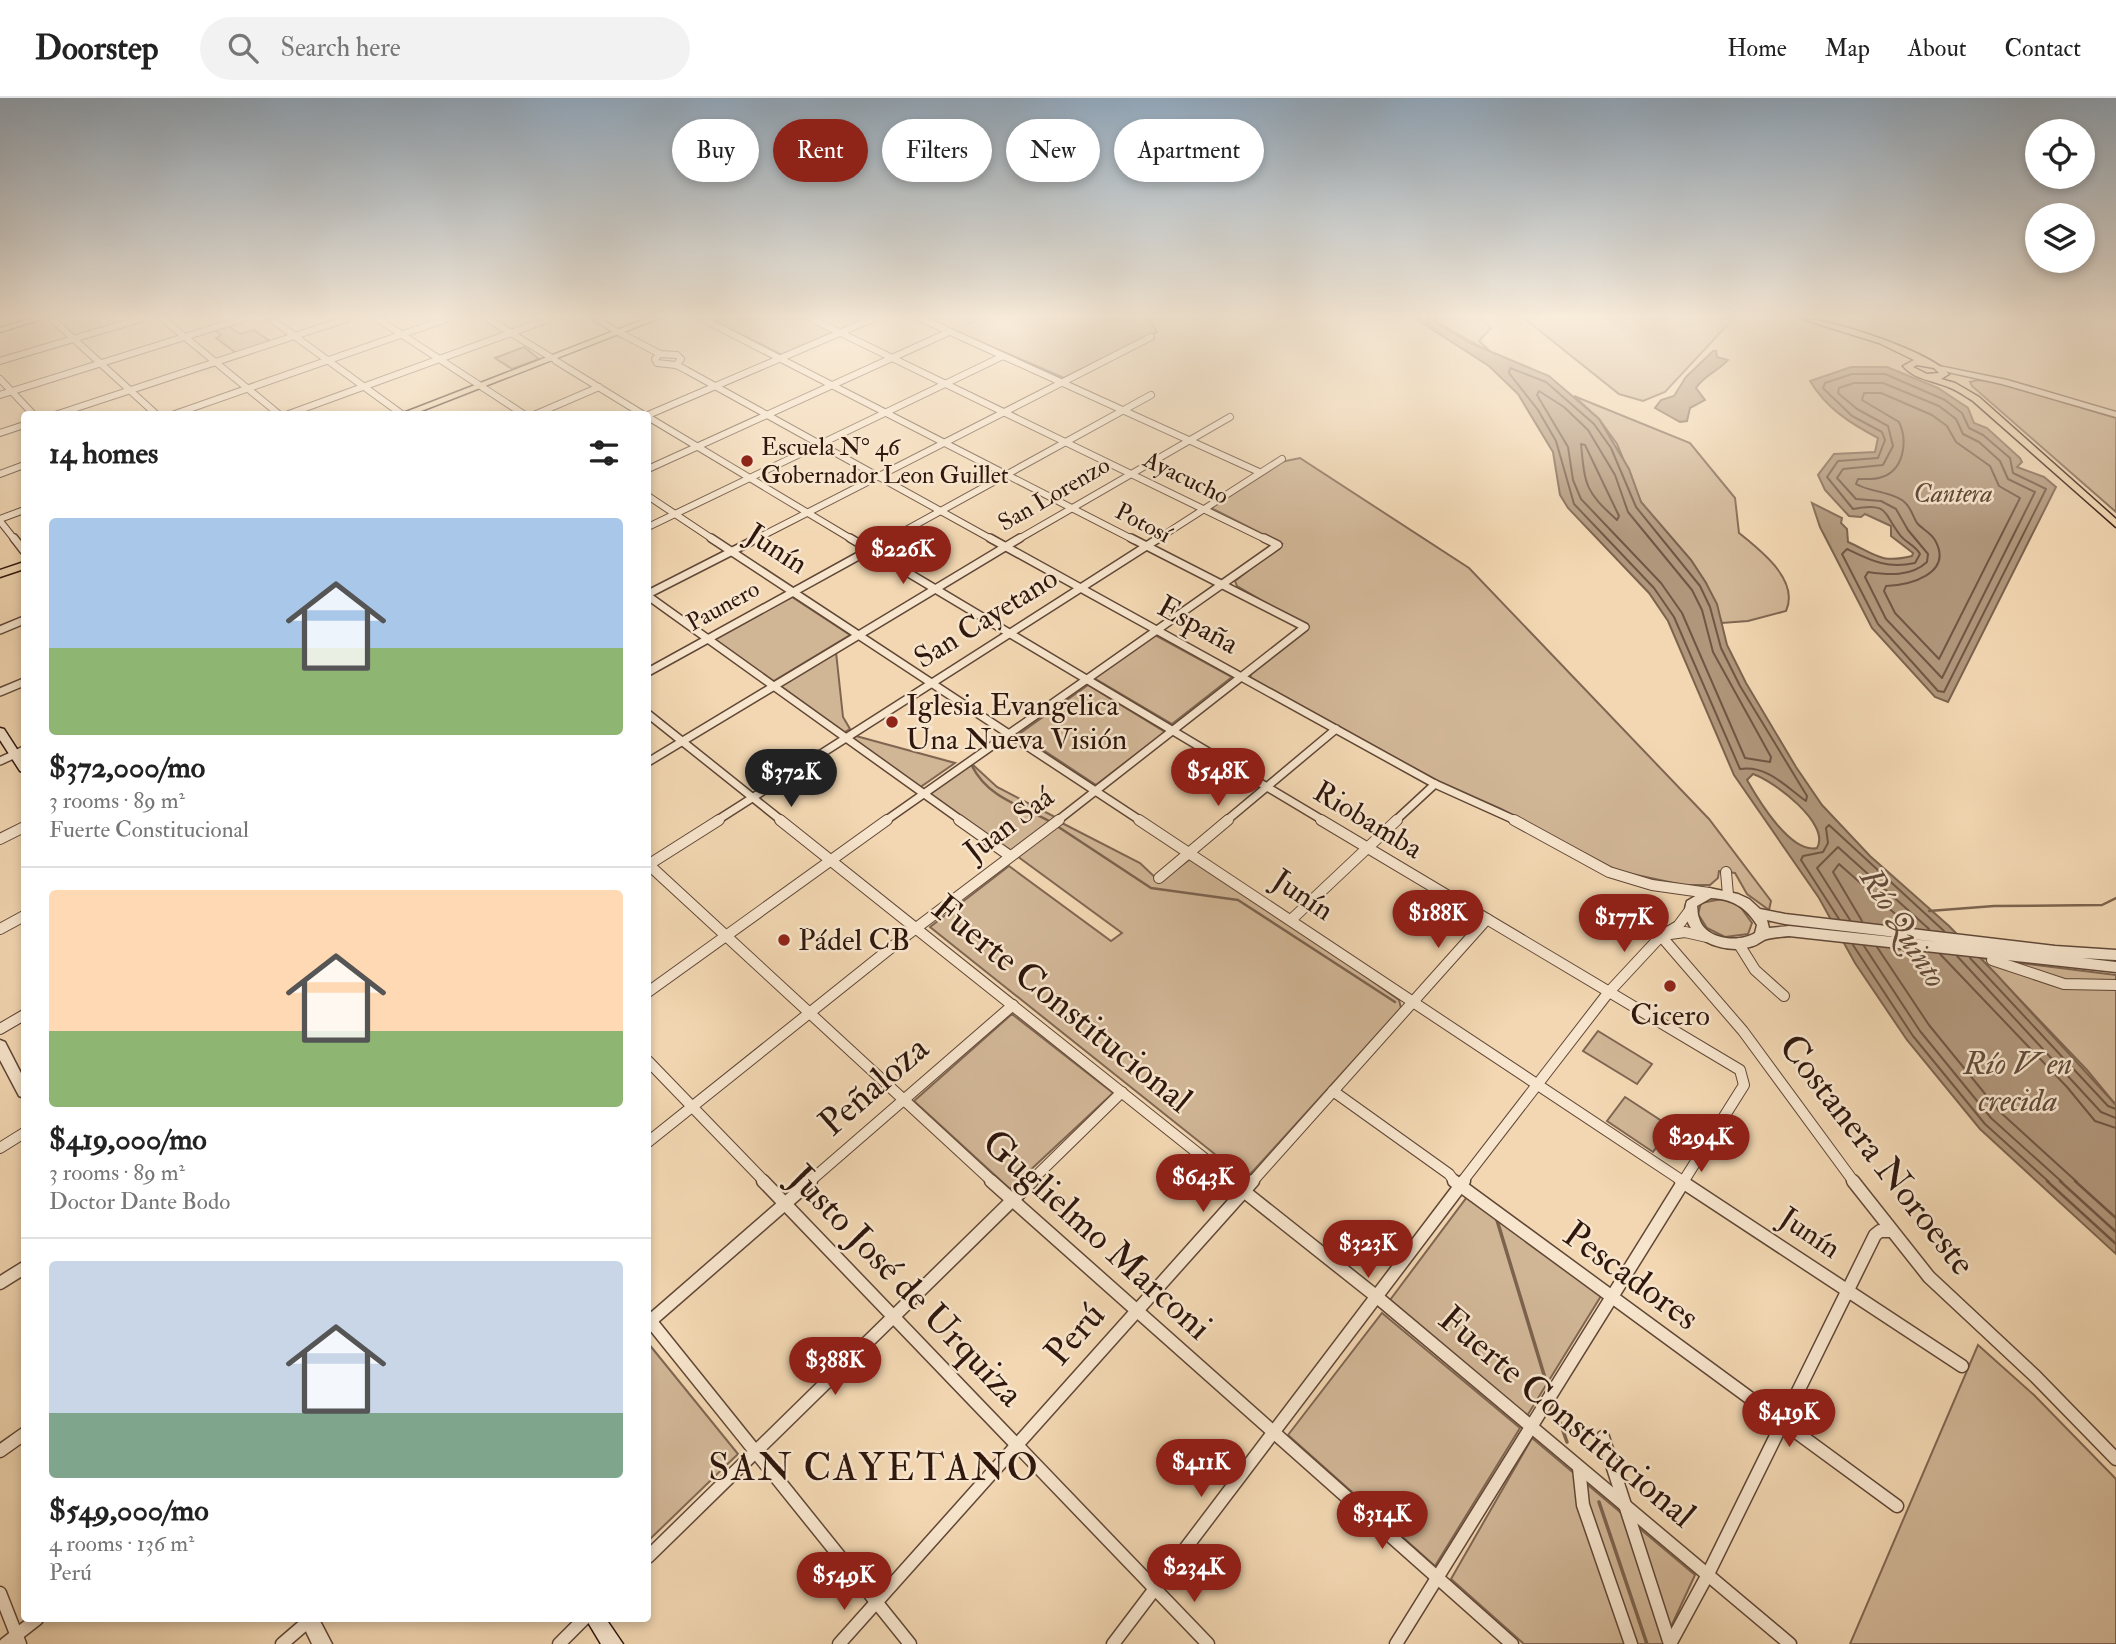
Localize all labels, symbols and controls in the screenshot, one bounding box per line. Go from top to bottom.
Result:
search box [200,17,690,80]
text: Doorstep [35,28,158,69]
icon: search [224,29,262,67]
text: Search here [280,32,401,64]
text: Home [1727,33,1787,64]
text: Map [1825,33,1870,64]
text: About [1908,33,1967,64]
text: Contact [2005,33,2081,64]
chip: Buy [672,119,759,182]
chip: Rent [773,119,868,182]
chip: Filters [882,119,992,182]
chip: New [1006,119,1100,182]
chip: Apartment [1114,119,1264,182]
map controls [2025,119,2095,273]
button: locate [2025,119,2095,189]
button: layers [2025,203,2095,273]
place label: Escuela N° 46 Gobernador Leon Guillet [761,432,1009,491]
icon: filters [585,434,623,472]
text: 14 homes [49,435,158,472]
street label: Ayacucho [1137,444,1234,512]
street label: San Lorenzo [992,450,1116,538]
marker: Escuela N° 46 Gobernador Leon Guillet [739,453,755,469]
water label: Cantera [1913,478,1993,510]
street label: Potosí [1110,496,1178,551]
street label: Junín [738,515,815,582]
pin: $226K [854,526,952,586]
text: $226K [871,534,935,563]
street label: San Cayetano [907,559,1065,677]
icon: home [273,563,399,689]
street label: Paunero [681,573,765,639]
street label: España [1151,588,1246,663]
place label: Iglesia Evangelica Una Nueva Visión [906,687,1127,758]
marker: Iglesia Evangelica Una Nueva Visión [884,714,900,730]
pin: $548K [1169,748,1267,808]
text: $372,000/mo [49,749,205,786]
pin: $372K [742,750,840,809]
text: $548K [1187,756,1249,785]
text: $372K [761,757,821,786]
street label: Riobamba [1307,773,1430,867]
street label: Juan Saá [956,778,1062,870]
text: 3 rooms · 89 m² [49,786,185,815]
text: Fuerte Constitucional [49,815,249,844]
water label: Río Quinto [1849,860,1955,996]
street label: Junín [1264,861,1341,929]
street label: Fuerte Constitucional [922,885,1202,1123]
pin: $188K [1389,890,1487,950]
pin: $177K [1575,894,1673,954]
text: $188K [1409,898,1467,927]
text: $177K [1595,902,1653,931]
place label: Pádel CB [798,922,910,959]
marker: Pádel CB [776,932,792,948]
icon: home [273,935,399,1061]
marker: Cicero [1662,978,1678,994]
place label: Cicero [1630,997,1710,1034]
street label: Peñaloza [809,1025,939,1147]
street label: Costanera Noroeste [1768,1025,1986,1285]
water label: Río V en crecida [1963,1044,2072,1121]
pin: $294K [1652,1114,1750,1174]
street label: Guglielmo Marconi [973,1120,1221,1350]
text: $419,000/mo [49,1121,207,1158]
text: $294K [1669,1122,1733,1151]
street label: Justo José de Urquiza [778,1154,1034,1417]
pin: $643K [1154,1154,1252,1214]
text: 3 rooms · 89 m² [49,1158,185,1187]
text: $643K [1172,1162,1234,1191]
text: Doctor Dante Bodo [49,1187,230,1216]
street label: Junín [1771,1199,1848,1267]
street label: Pescadores [1554,1211,1708,1341]
pin: $323K [1319,1220,1417,1280]
text: $323K [1339,1228,1397,1257]
street label: Perú [1035,1293,1115,1375]
street label: Fuerte Constitucional [1429,1296,1705,1538]
icon: home [273,1306,399,1432]
pin: $388K [786,1338,884,1397]
text: $388K [805,1345,865,1374]
pin: $419K [1740,1390,1838,1449]
text: $419K [1758,1397,1820,1426]
pin: $411K [1152,1440,1250,1499]
district label: SAN CAYETANO [708,1444,1040,1492]
text: $411K [1172,1447,1230,1476]
text: $549,000/mo [49,1492,209,1529]
pin: $314K [1333,1492,1431,1551]
text: $314K [1353,1499,1411,1528]
text: 4 rooms · 136 m² [49,1529,195,1558]
pin: $234K [1145,1544,1243,1604]
pin: $549K [795,1552,893,1612]
text: $234K [1163,1552,1225,1581]
text: Perú [49,1558,92,1587]
text: $549K [813,1560,875,1589]

